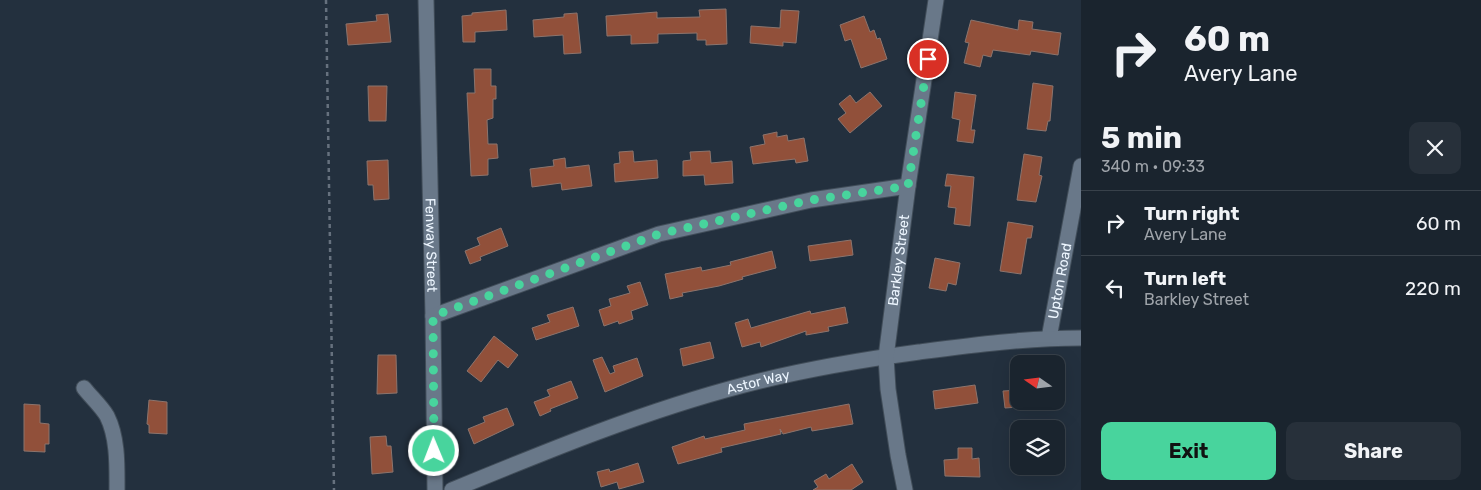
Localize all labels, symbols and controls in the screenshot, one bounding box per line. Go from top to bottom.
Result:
text: 60 m [1184,18,1270,60]
icon: right [1101,20,1166,85]
pin [907,38,949,80]
icon: arrive [914,45,942,73]
text: Avery Lane [1184,60,1298,87]
text: 5 min [1101,120,1182,156]
button: close [1409,122,1461,174]
text: 340 m · 09:33 [1101,157,1205,176]
street label: Fenway Street [422,198,441,293]
text: Turn right [1144,202,1239,225]
icon: right [1101,209,1129,237]
text: 60 m [1416,212,1461,235]
street label: Barkley Street [884,213,913,307]
text: Avery Lane [1144,225,1227,244]
street label: Upton Road [1044,242,1075,320]
text: Turn left [1144,267,1226,290]
icon: left [1101,274,1129,302]
text: 220 m [1405,277,1461,300]
text: Barkley Street [1144,290,1249,309]
north arrow [1010,355,1065,410]
map controls [1010,355,1065,475]
street label: Astor Way [725,366,792,398]
button: layers [1010,420,1065,475]
button: Exit [1101,422,1276,480]
button: Share [1286,422,1461,480]
position arrow [407,424,459,476]

